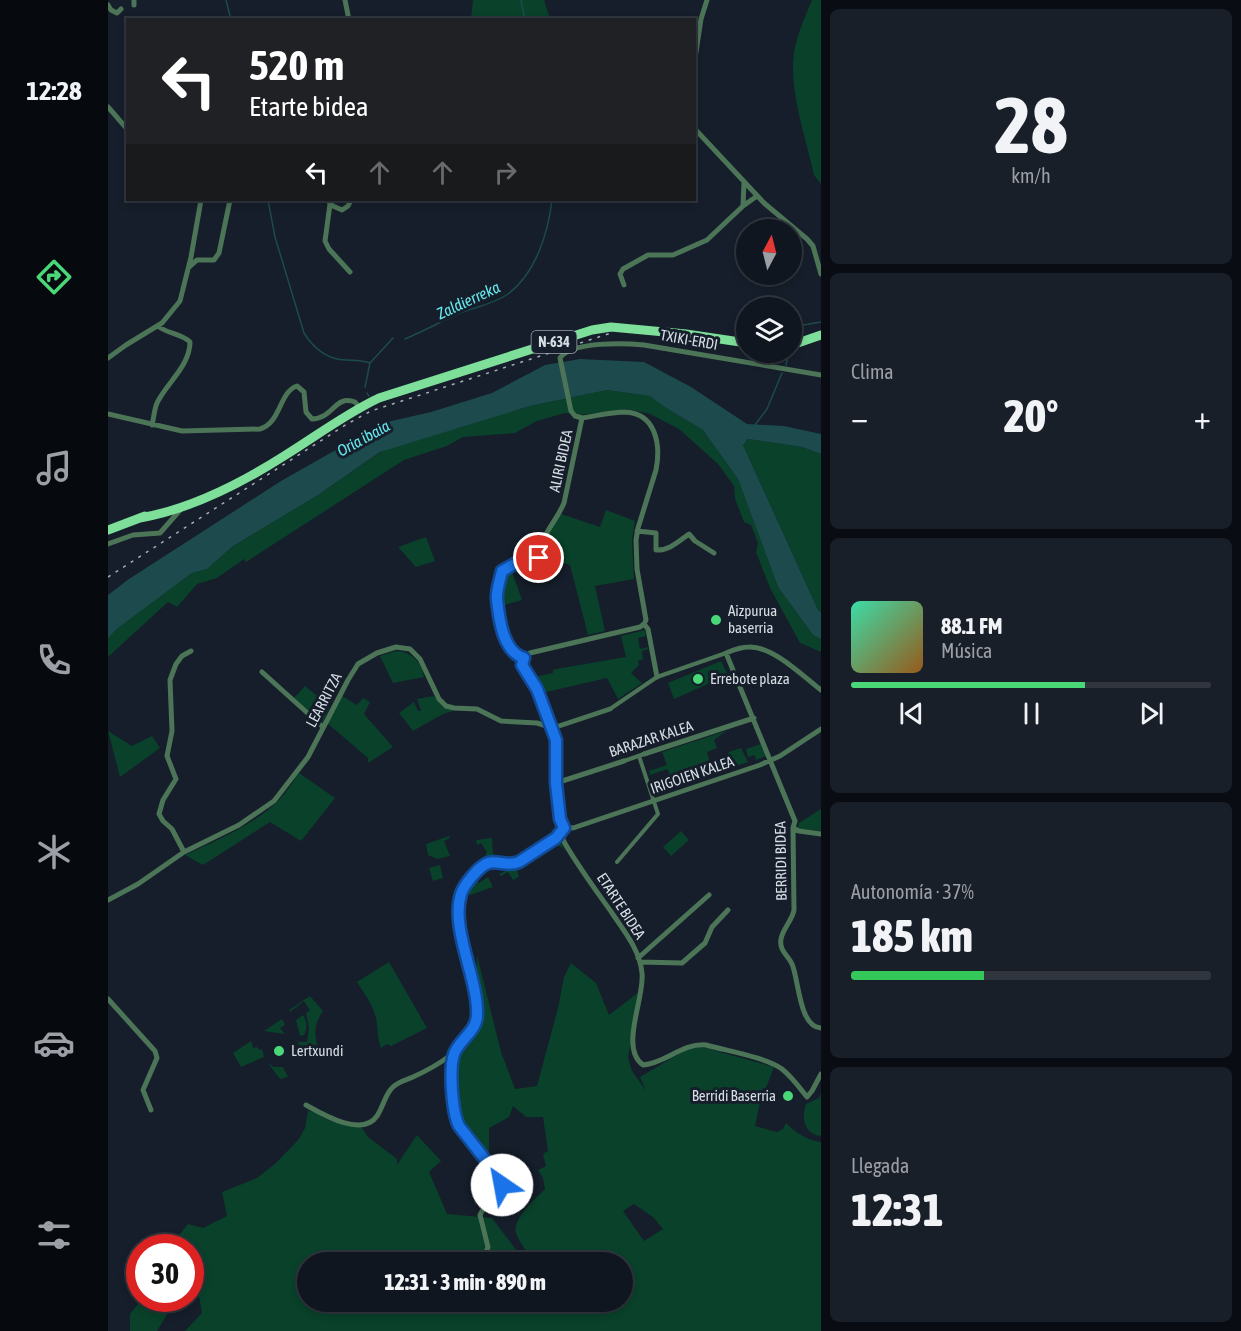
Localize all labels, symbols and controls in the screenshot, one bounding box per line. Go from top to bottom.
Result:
text: 520 m [249,41,344,89]
icon: left [150,42,228,120]
text: 12:28 [26,75,82,106]
text: 28 [994,80,1068,170]
text: Etarte bidea [249,91,369,122]
icon: left [300,156,333,189]
icon: ahead [363,156,396,189]
icon: ahead [426,156,459,189]
icon: right [489,156,522,189]
text: km/h [1011,164,1051,187]
north arrow [736,219,802,285]
map controls [736,219,802,363]
icon: directions [33,256,75,298]
water label: Zaldierreka [434,277,503,322]
button: layers [736,297,802,363]
street label: TXIKI-ERDI [659,326,719,353]
road number: N-634 [532,331,576,353]
text: Clima [851,360,894,383]
text: 20° [1004,390,1058,442]
text: − [851,398,868,436]
text: + [1194,398,1211,436]
water label: Oria ibaia [334,416,393,460]
street label: ALIRI BIDEA [546,427,576,494]
icon: music [33,447,75,489]
pin [513,532,564,583]
icon: arrive [522,541,555,574]
place label: Aizpurua baserria [728,602,777,636]
marker: Aizpurua baserria [709,613,723,627]
text: 88.1 FM [941,613,1003,639]
icon: phone [33,639,75,681]
text: Música [941,639,992,662]
street label: LEARRITZA [302,669,345,730]
place label: Errebote plaza [710,670,790,687]
marker: Errebote plaza [691,672,705,686]
icon: previous [895,697,928,730]
icon: pause [1015,697,1048,730]
icon: next [1135,697,1168,730]
street label: BARAZAR KALEA [607,717,696,760]
street label: IRIGOIEN KALEA [648,752,736,797]
street label: BERRIDI BIDEA [771,820,790,901]
icon: climate [33,831,75,873]
street label: ETARTE BIDEA [594,870,649,942]
text: Autonomía · 37% [851,880,974,903]
text: 185 km [851,910,973,962]
icon: car [33,1022,75,1064]
place label: Lertxundi [291,1042,343,1059]
marker: Lertxundi [272,1044,286,1058]
place label: Berridi Baserria [692,1087,776,1104]
marker: Berridi Baserria [781,1089,795,1103]
position arrow [470,1153,534,1217]
text: Llegada [851,1154,909,1177]
text: 12:31 [851,1184,944,1236]
icon: filters [33,1214,75,1256]
speed limit sign: 30 [126,1234,204,1312]
text: 12:31 · 3 min · 890 m [384,1269,546,1295]

